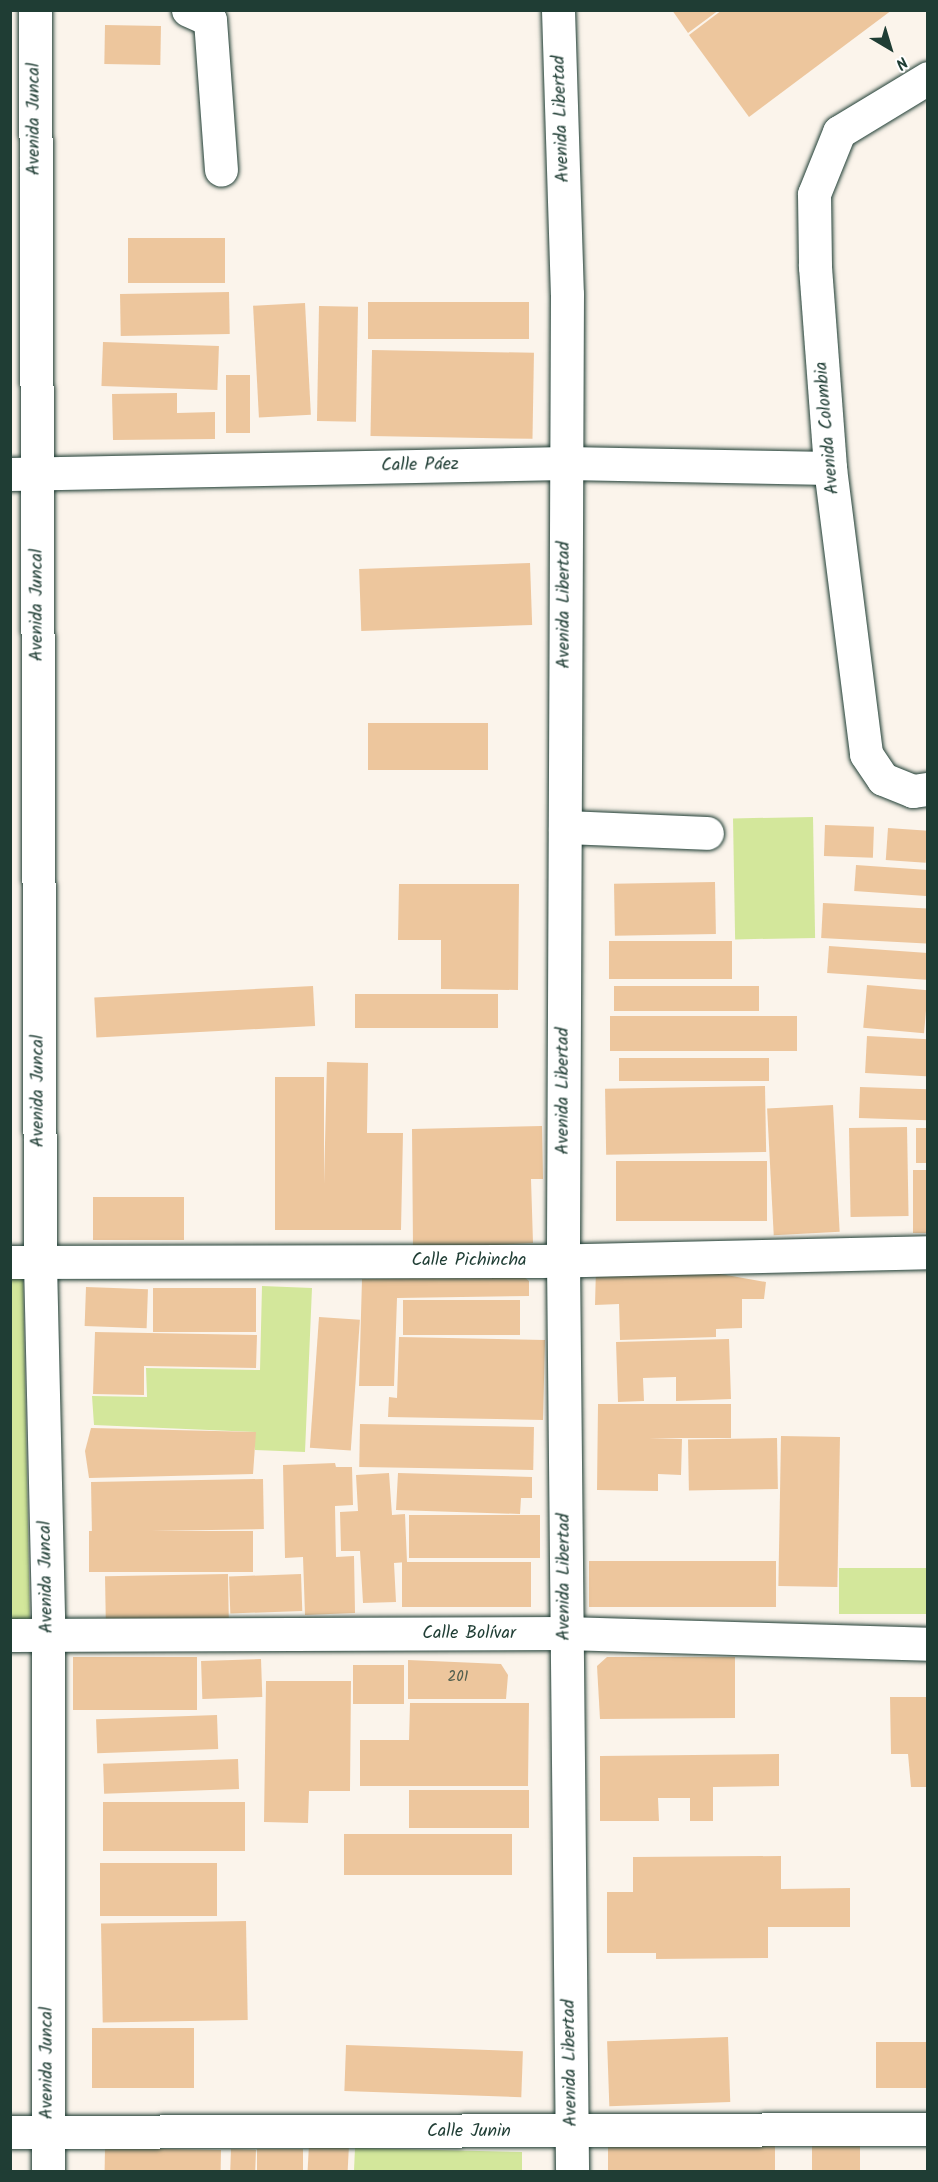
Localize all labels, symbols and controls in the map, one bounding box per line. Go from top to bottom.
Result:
north arrow [860,18,920,78]
text: N [890,50,913,76]
street label: Avenida Libertad [549,55,575,183]
street label: Avenida Juncal [24,63,46,175]
street label: Avenida Colombia [811,361,845,495]
street label: Calle Páez [381,455,459,477]
street label: Avenida Libertad [554,541,576,669]
street label: Avenida Juncal [27,549,49,661]
street label: Avenida Libertad [553,1027,575,1155]
street label: Avenida Juncal [28,1035,50,1147]
street label: Calle Pichincha [411,1250,527,1272]
street label: Avenida Libertad [554,1513,576,1641]
street label: Avenida Juncal [35,1520,59,1634]
street label: Calle Bolívar [422,1623,516,1645]
house number: 201 [448,1669,468,1687]
street label: Avenida Libertad [559,1999,583,2127]
street label: Avenida Juncal [37,2007,59,2119]
street label: Calle Junin [427,2121,511,2143]

